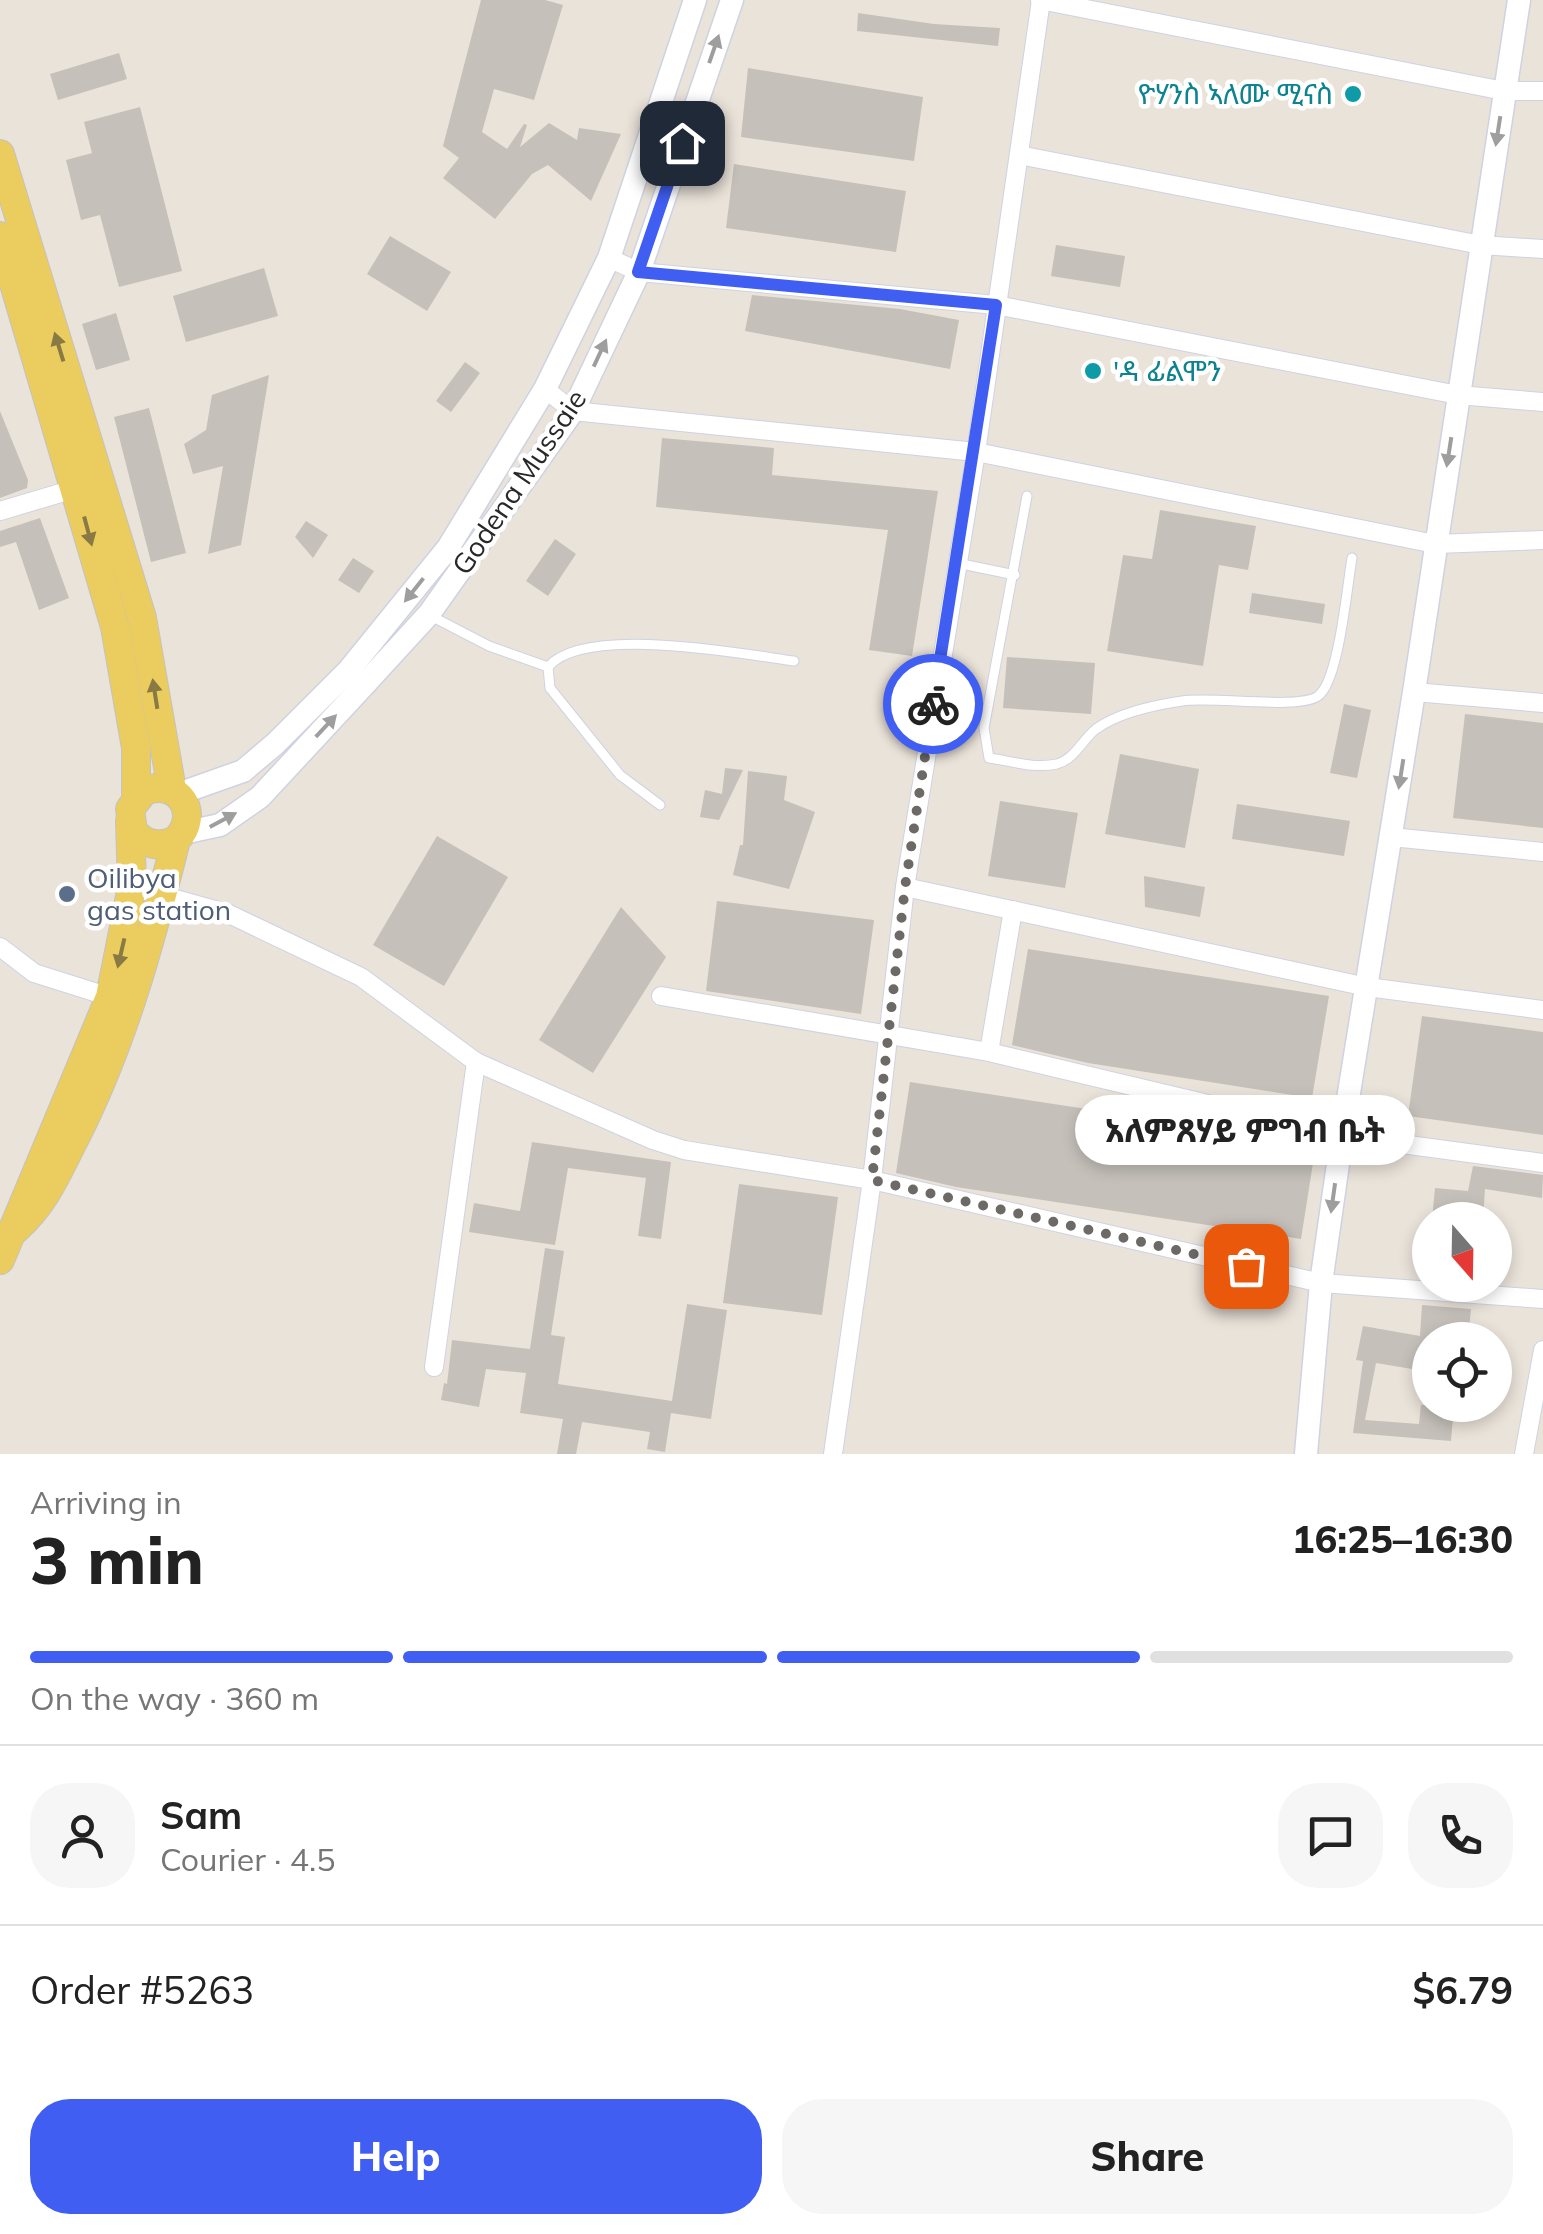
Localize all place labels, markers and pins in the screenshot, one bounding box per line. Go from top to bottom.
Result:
place label: ዮሃንስ ኣለሙ ሚናስ [1138,76,1333,111]
marker: ዮሃንስ ኣለሙ ሚናስ [1342,83,1364,105]
pin [640,101,725,186]
place label: 'ዳ ፊልሞን [1113,353,1221,388]
marker: 'ዳ ፊልሞን [1082,360,1104,382]
place label: Oilibya gas station [87,860,231,927]
marker: Oilibya gas station [56,883,78,905]
callout: አለምጸሃይ ምግብ ቤት [1076,1096,1416,1166]
pin [1204,1224,1289,1309]

